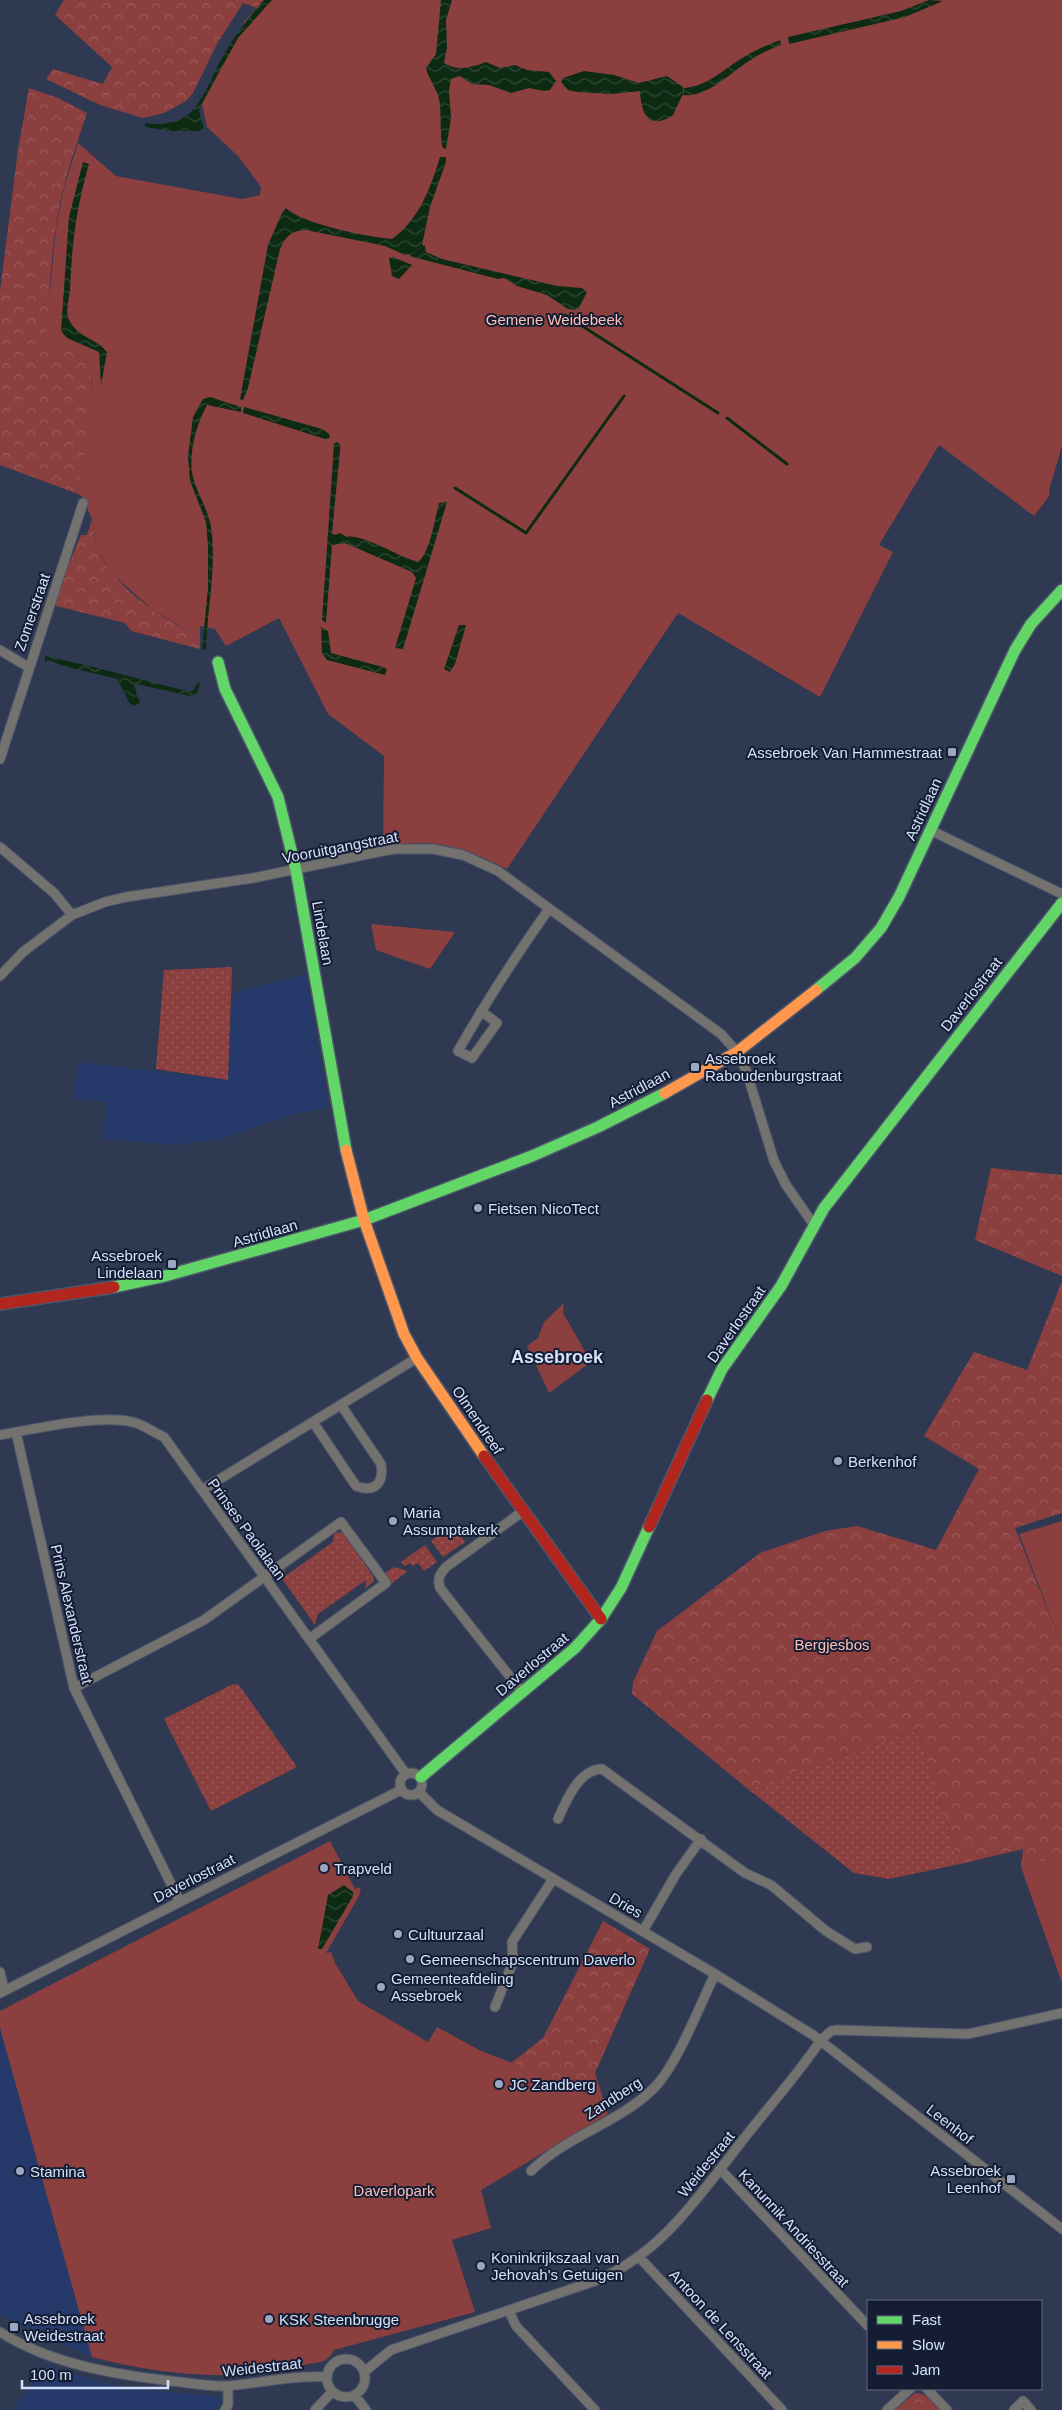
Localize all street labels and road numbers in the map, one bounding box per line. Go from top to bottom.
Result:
street label: Zomerstraat [11,570,53,653]
street label: Astridlaan [901,775,945,843]
street label: Vooruitgangstraat [281,827,400,867]
street label: Lindelaan [309,899,337,967]
street label: Daverlostraat [937,953,1006,1034]
street label: Astridlaan [606,1065,672,1111]
street label: Astridlaan [231,1216,299,1250]
street label: Daverlostraat [703,1282,769,1365]
street label: Olmendreef [449,1383,507,1458]
street label: Prinses Paolalaan [205,1475,289,1583]
street label: Prins Alexanderstraat [48,1543,97,1686]
street label: Daverlostraat [492,1628,572,1699]
street label: Daverlostraat [150,1850,238,1906]
street label: Dries [607,1889,645,1921]
street label: Zandberg [581,2073,645,2123]
street label: Leenhof [923,2101,977,2148]
street label: Weidestraat [674,2127,738,2200]
street label: Kanunnik Andriesstraat [735,2166,853,2291]
street label: Antoon de Lensstraat [666,2266,776,2383]
street label: Weidestraat [221,2354,303,2380]

